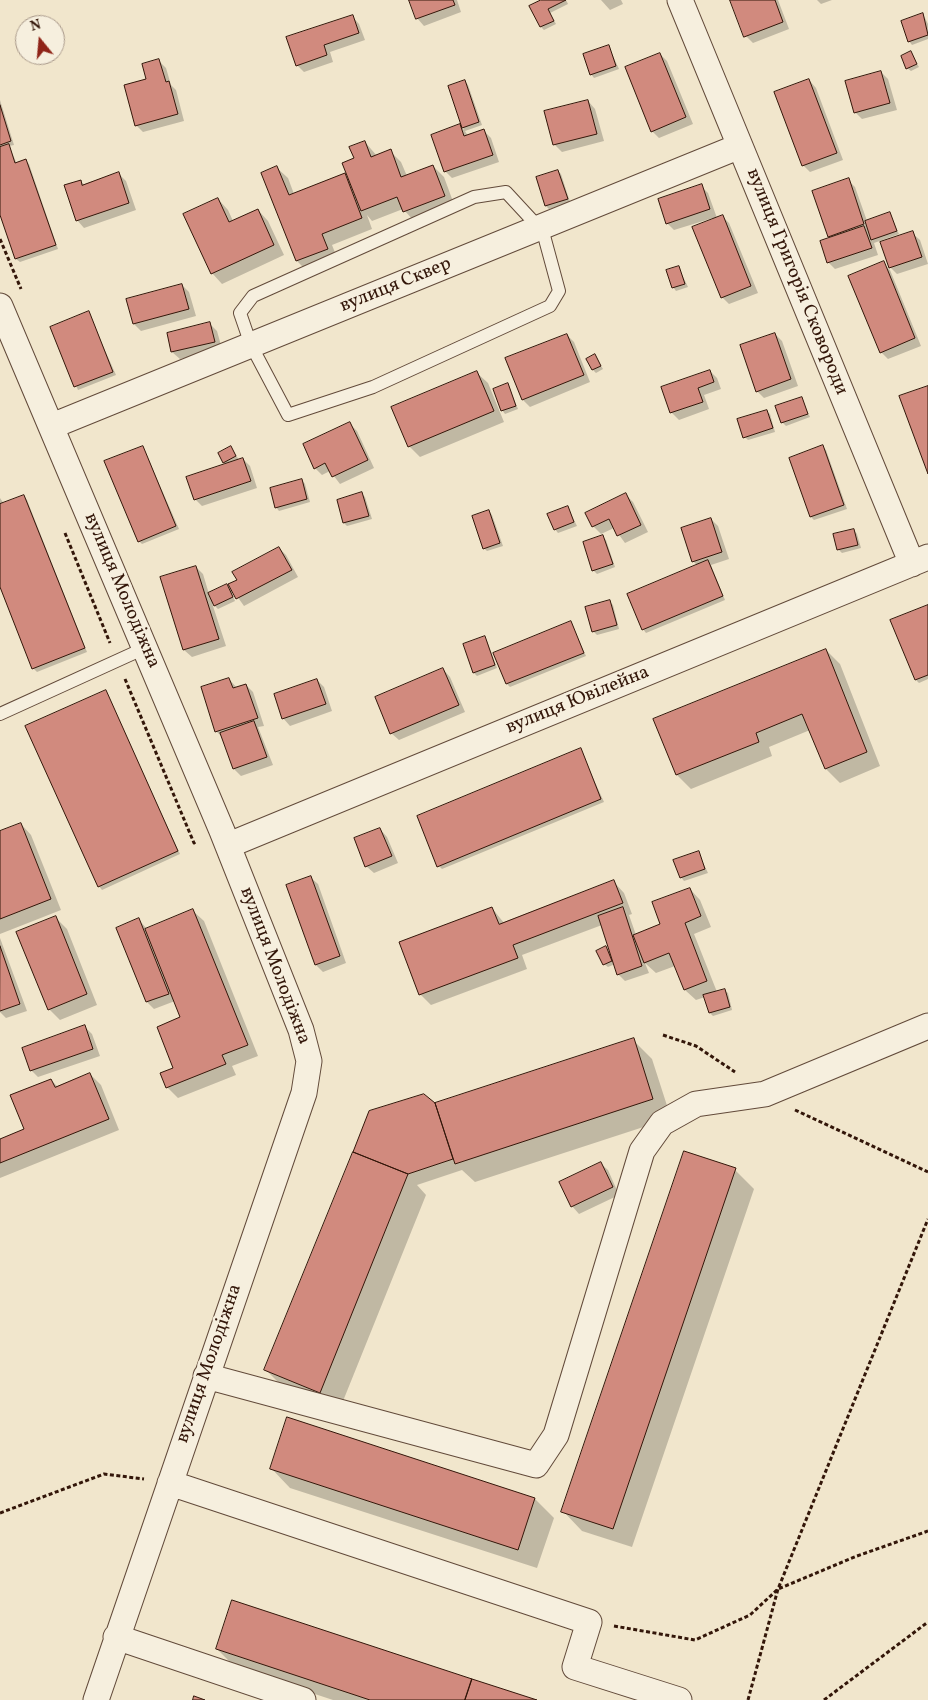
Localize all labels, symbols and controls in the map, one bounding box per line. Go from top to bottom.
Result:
north arrow [15,15,65,65]
text: N [28,16,43,37]
street label: вулиця Григорія Сковороди [740,165,852,399]
street label: вулиця Сквер [337,253,455,319]
street label: вулиця Молодіжна [78,510,164,672]
street label: вулиця Ювілейна [503,662,653,740]
street label: вулиця Молодіжна [234,884,314,1048]
street label: вулиця Молодіжна [172,1282,248,1446]

